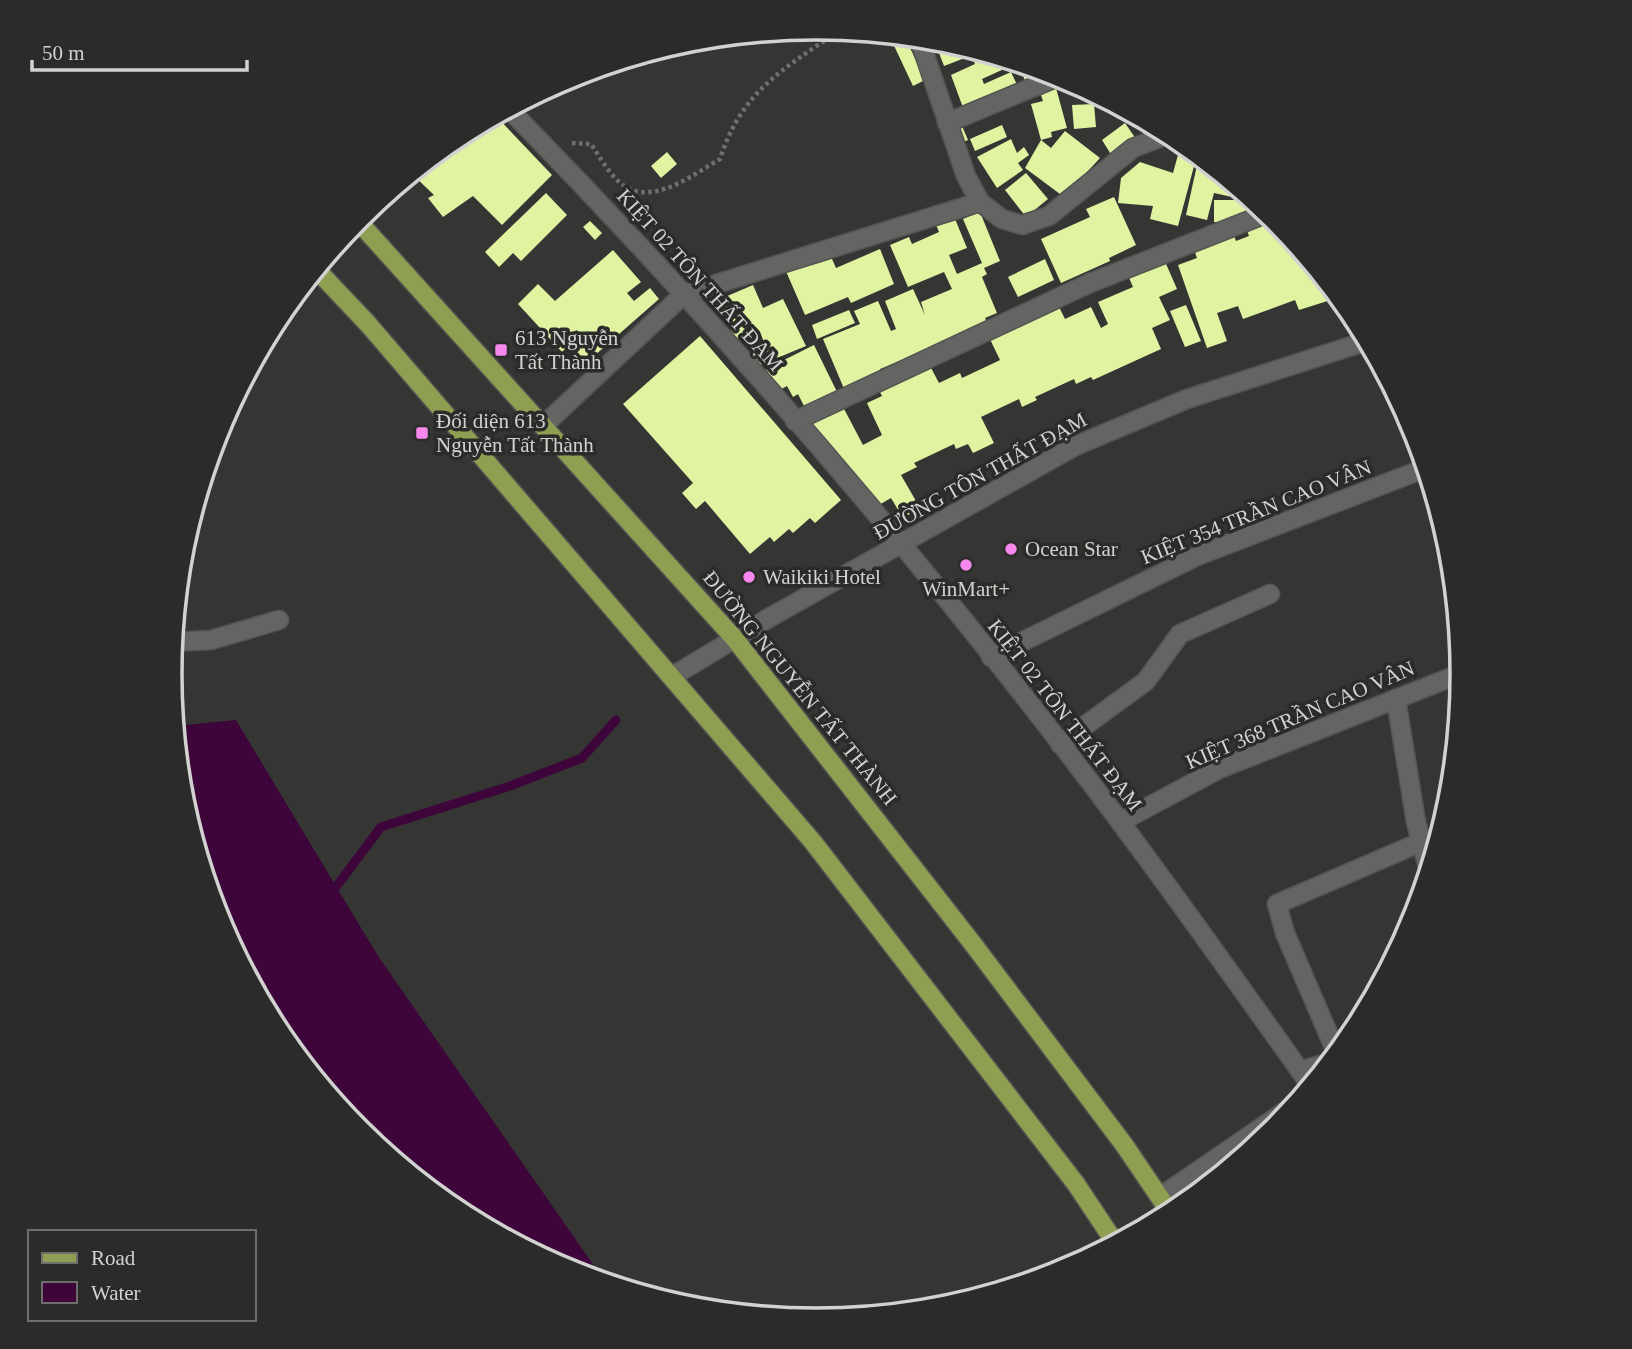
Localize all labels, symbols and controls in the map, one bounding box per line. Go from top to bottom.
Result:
scale bar [32,28,247,72]
text: 50 m [42,41,85,65]
street label: KIỆT 02 TÔN THẤT ĐẠM [612,184,788,376]
place label: 613 Nguyễn Tất Thành [515,326,619,374]
marker: 613 Nguyễn Tất Thành [493,342,509,358]
street label: ĐƯỜNG TÔN THẤT ĐẠM [869,407,1091,545]
place label: Đối diện 613 Nguyễn Tất Thành [436,409,594,457]
marker: Đối diện 613 Nguyễn Tất Thành [414,425,430,441]
street label: KIỆT 354 TRẦN CAO VÂN [1137,455,1375,569]
place label: Ocean Star [1025,537,1118,561]
marker: Ocean Star [1003,541,1019,557]
marker: WinMart+ [958,557,974,573]
place label: Waikiki Hotel [763,565,881,589]
street label: ĐƯỜNG NGUYỄN TẤT THÀNH [698,566,902,810]
marker: Waikiki Hotel [741,569,757,585]
place label: WinMart+ [922,577,1010,601]
street label: KIỆT 02 TÔN THẤT ĐẠM [983,614,1147,816]
street label: KIỆT 368 TRẦN CAO VÂN [1182,656,1418,774]
legend [28,1230,256,1321]
text: Road [91,1246,136,1270]
text: Water [91,1281,141,1305]

